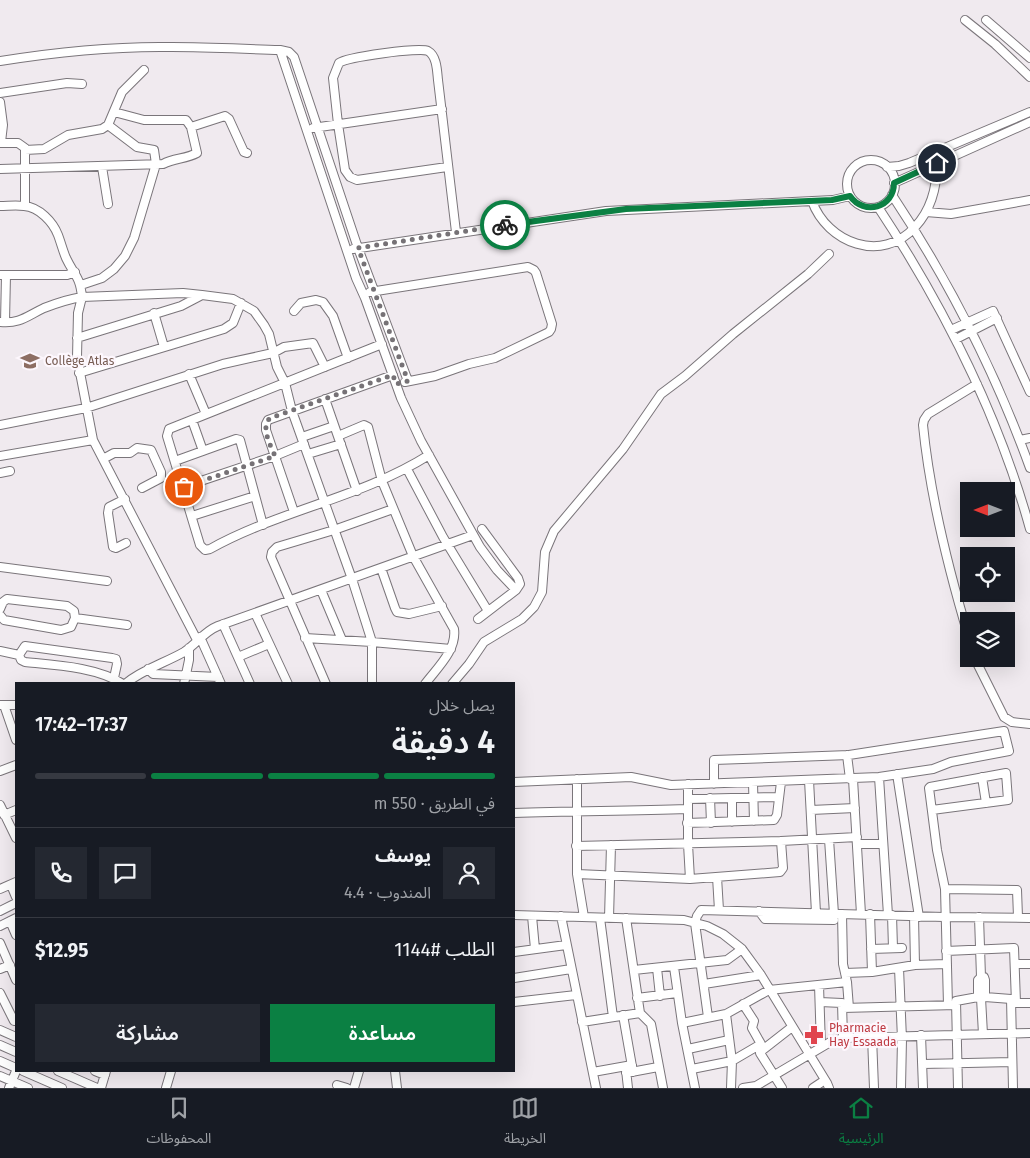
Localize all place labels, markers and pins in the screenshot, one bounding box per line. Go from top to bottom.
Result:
pin [916,142,958,184]
school or university icon: Collège Atlas [19,350,41,372]
place label: Collège Atlas [45,354,115,368]
pin [163,466,205,508]
place label: Pharmacie Hay Essaada [829,1021,897,1049]
pharmacy icon: Pharmacie Hay Essaada [803,1024,825,1046]

